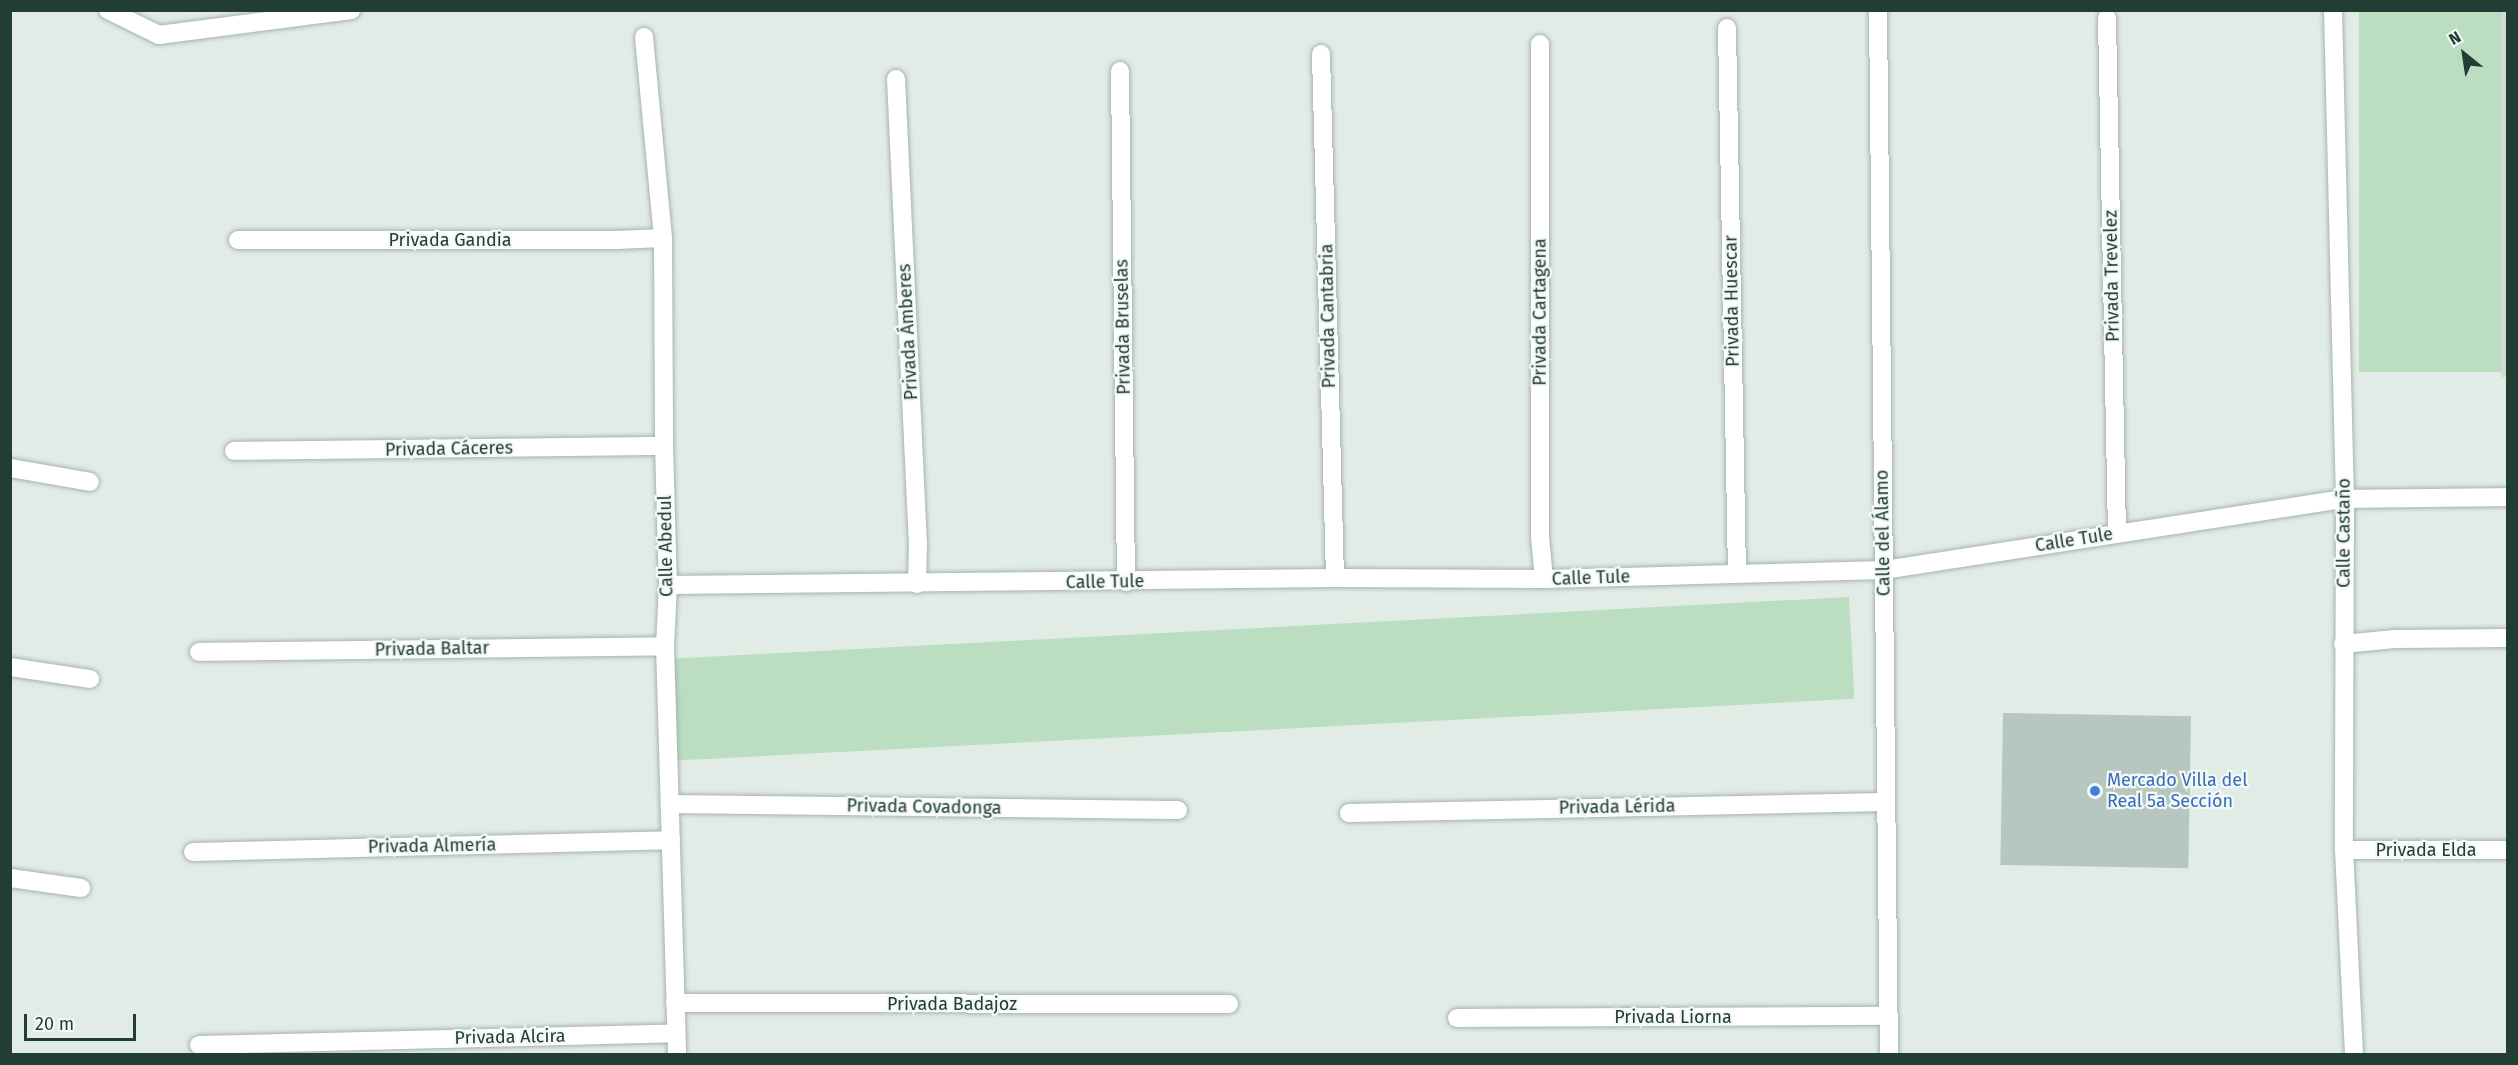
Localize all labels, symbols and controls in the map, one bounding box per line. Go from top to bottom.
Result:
north arrow [2434,24,2494,84]
text: N [2445,27,2464,49]
street label: Privada Trevelez [2100,210,2124,342]
street label: Privada Gandia [388,229,512,251]
street label: Privada Huescar [1720,235,1744,367]
street label: Privada Cartagena [1529,238,1551,386]
street label: Privada Cantabria [1316,243,1340,389]
street label: Privada Bruselas [1111,259,1135,395]
street label: Privada Ámberes [894,263,922,401]
street label: Privada Cáceres [385,437,513,461]
street label: Calle del Álamo [1871,470,1895,596]
street label: Calle Castaño [2333,478,2355,588]
street label: Calle Abedul [654,495,678,597]
street label: Calle Tule [2033,523,2115,557]
street label: Calle Tule [1551,566,1631,590]
street label: Calle Tule [1066,571,1144,593]
street label: Privada Baltar [374,637,490,661]
place label: Mercado Villa del Real 5a Sección [2107,770,2247,812]
marker: Mercado Villa del Real 5a Sección [2088,784,2102,798]
street label: Privada Covadonga [846,795,1002,819]
street label: Privada Lérida [1558,795,1676,819]
street label: Privada Almería [368,834,496,858]
street label: Privada Elda [2375,839,2477,861]
street label: Privada Badajoz [887,993,1017,1015]
scale bar [27,1002,140,1040]
street label: Privada Liorna [1614,1006,1732,1028]
text: 20 m [35,1013,74,1035]
street label: Privada Alcira [454,1025,566,1049]

